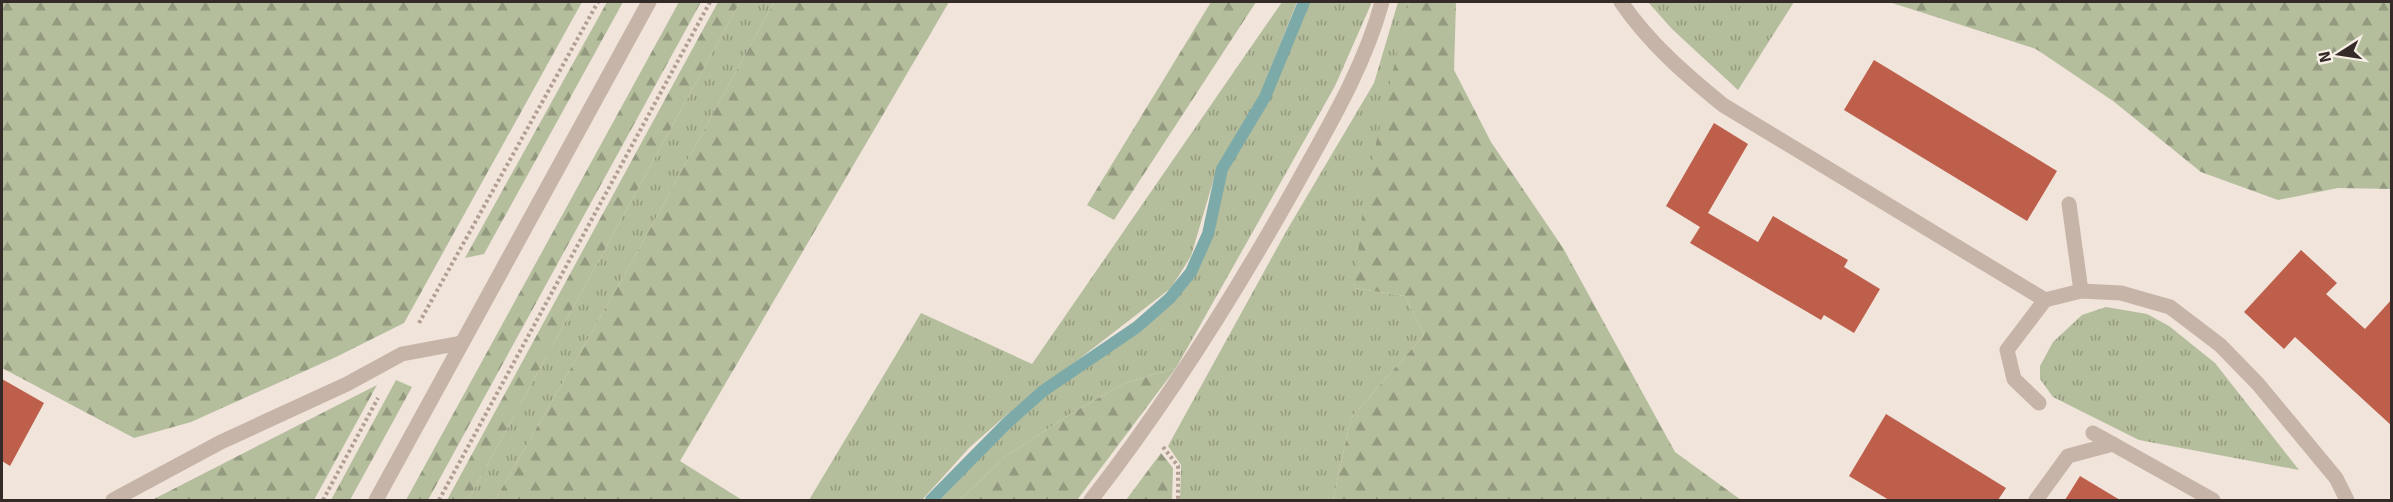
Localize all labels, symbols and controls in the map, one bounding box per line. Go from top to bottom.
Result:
north arrow [2309,24,2369,84]
text: N [2314,49,2336,64]

